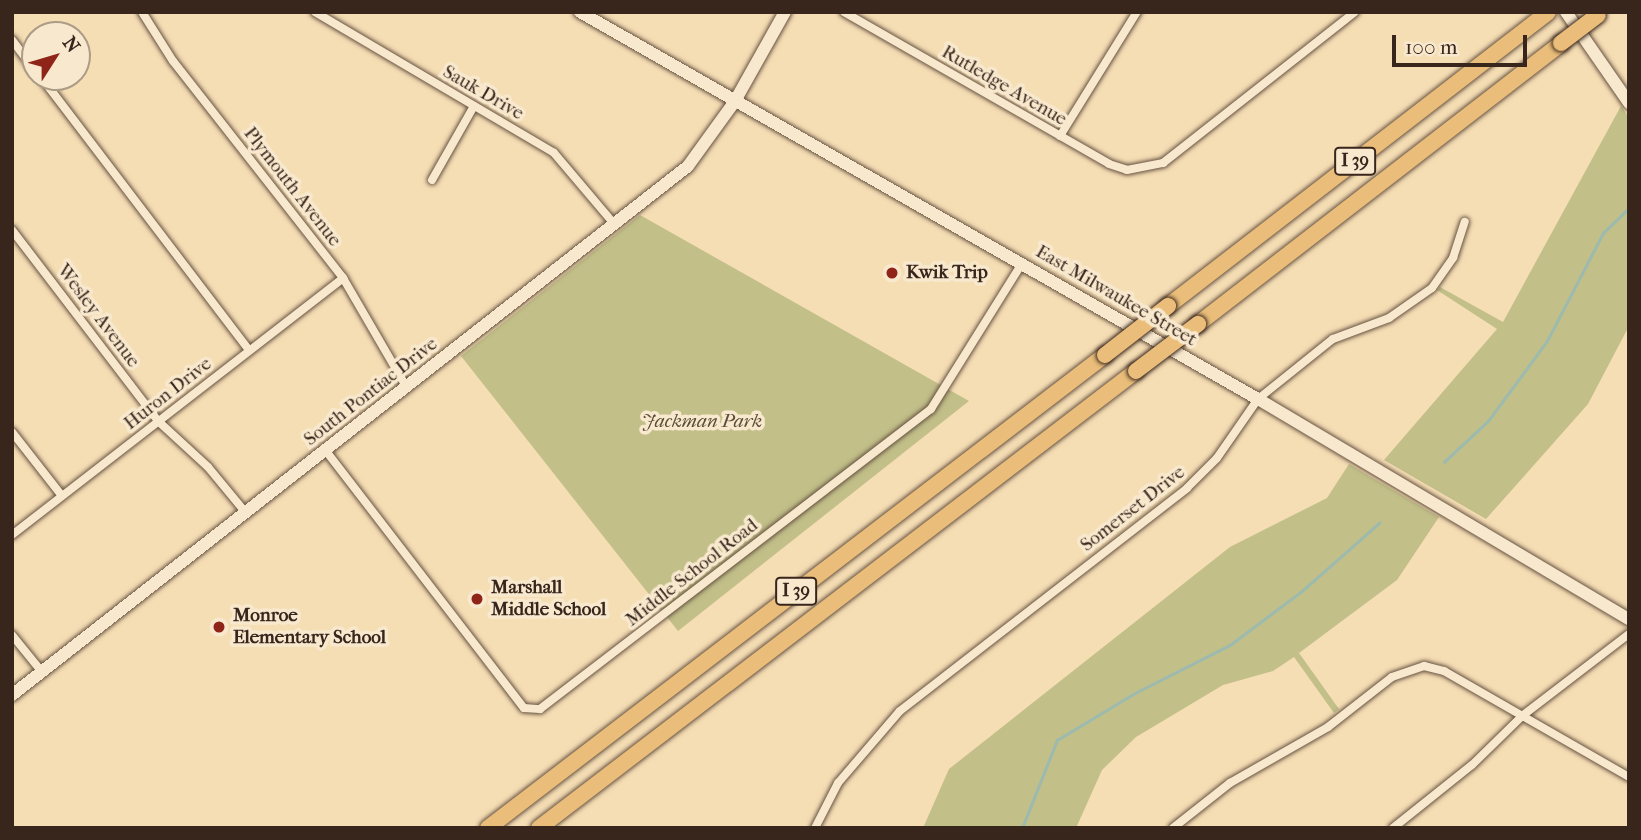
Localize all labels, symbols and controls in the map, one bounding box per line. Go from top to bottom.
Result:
north arrow [21,21,91,91]
scale bar [1396,21,1531,65]
text: N [58,32,84,57]
text: 100 m [1405,35,1458,59]
street label: Rutledge Avenue [937,41,1071,131]
street label: Sauk Drive [439,61,527,125]
street label: Plymouth Avenue [238,123,346,251]
road number: I 39 [1334,146,1376,176]
street label: East Milwaukee Street [1031,241,1201,351]
street label: Wesley Avenue [52,260,144,372]
place label: Kwik Trip [906,262,988,284]
marker: Kwik Trip [884,265,900,281]
street label: South Pontiac Drive [300,333,442,451]
street label: Huron Drive [120,353,216,435]
park label: Jackman Park [642,411,762,433]
street label: Somerset Drive [1076,461,1190,557]
street label: Middle School Road [621,514,763,632]
road number: I 39 [775,576,817,606]
place label: Marshall Middle School [491,577,606,621]
marker: Marshall Middle School [469,591,485,607]
place label: Monroe Elementary School [233,605,386,649]
marker: Monroe Elementary School [211,619,227,635]

